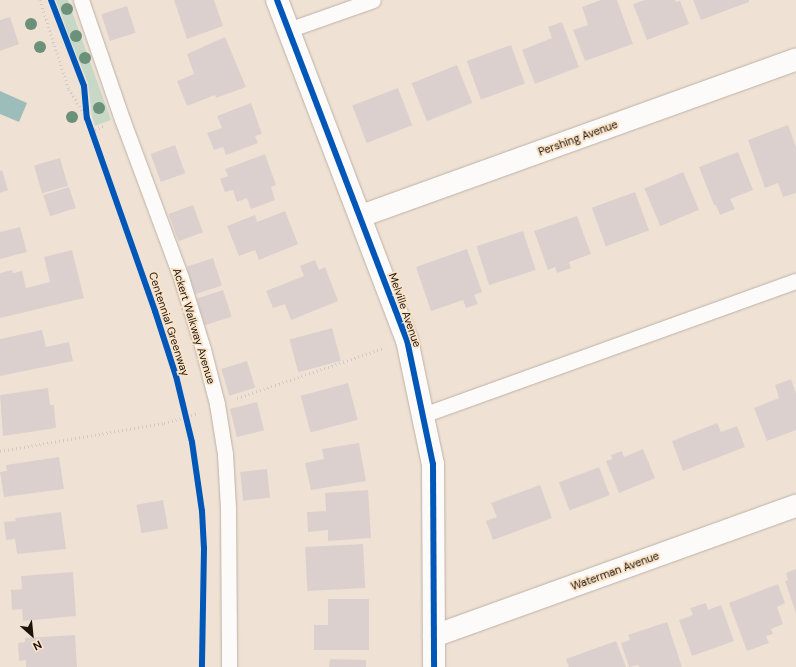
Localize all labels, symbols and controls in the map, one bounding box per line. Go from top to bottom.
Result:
street label: Pershing Avenue [536,117,620,159]
street label: Ackert Walkway Avenue [170,266,218,386]
street label: Centennial Greenway [146,270,192,378]
street label: Melville Avenue [386,271,424,349]
street label: Waterman Avenue [569,549,661,593]
north arrow [12,615,52,655]
text: N [31,638,44,654]

